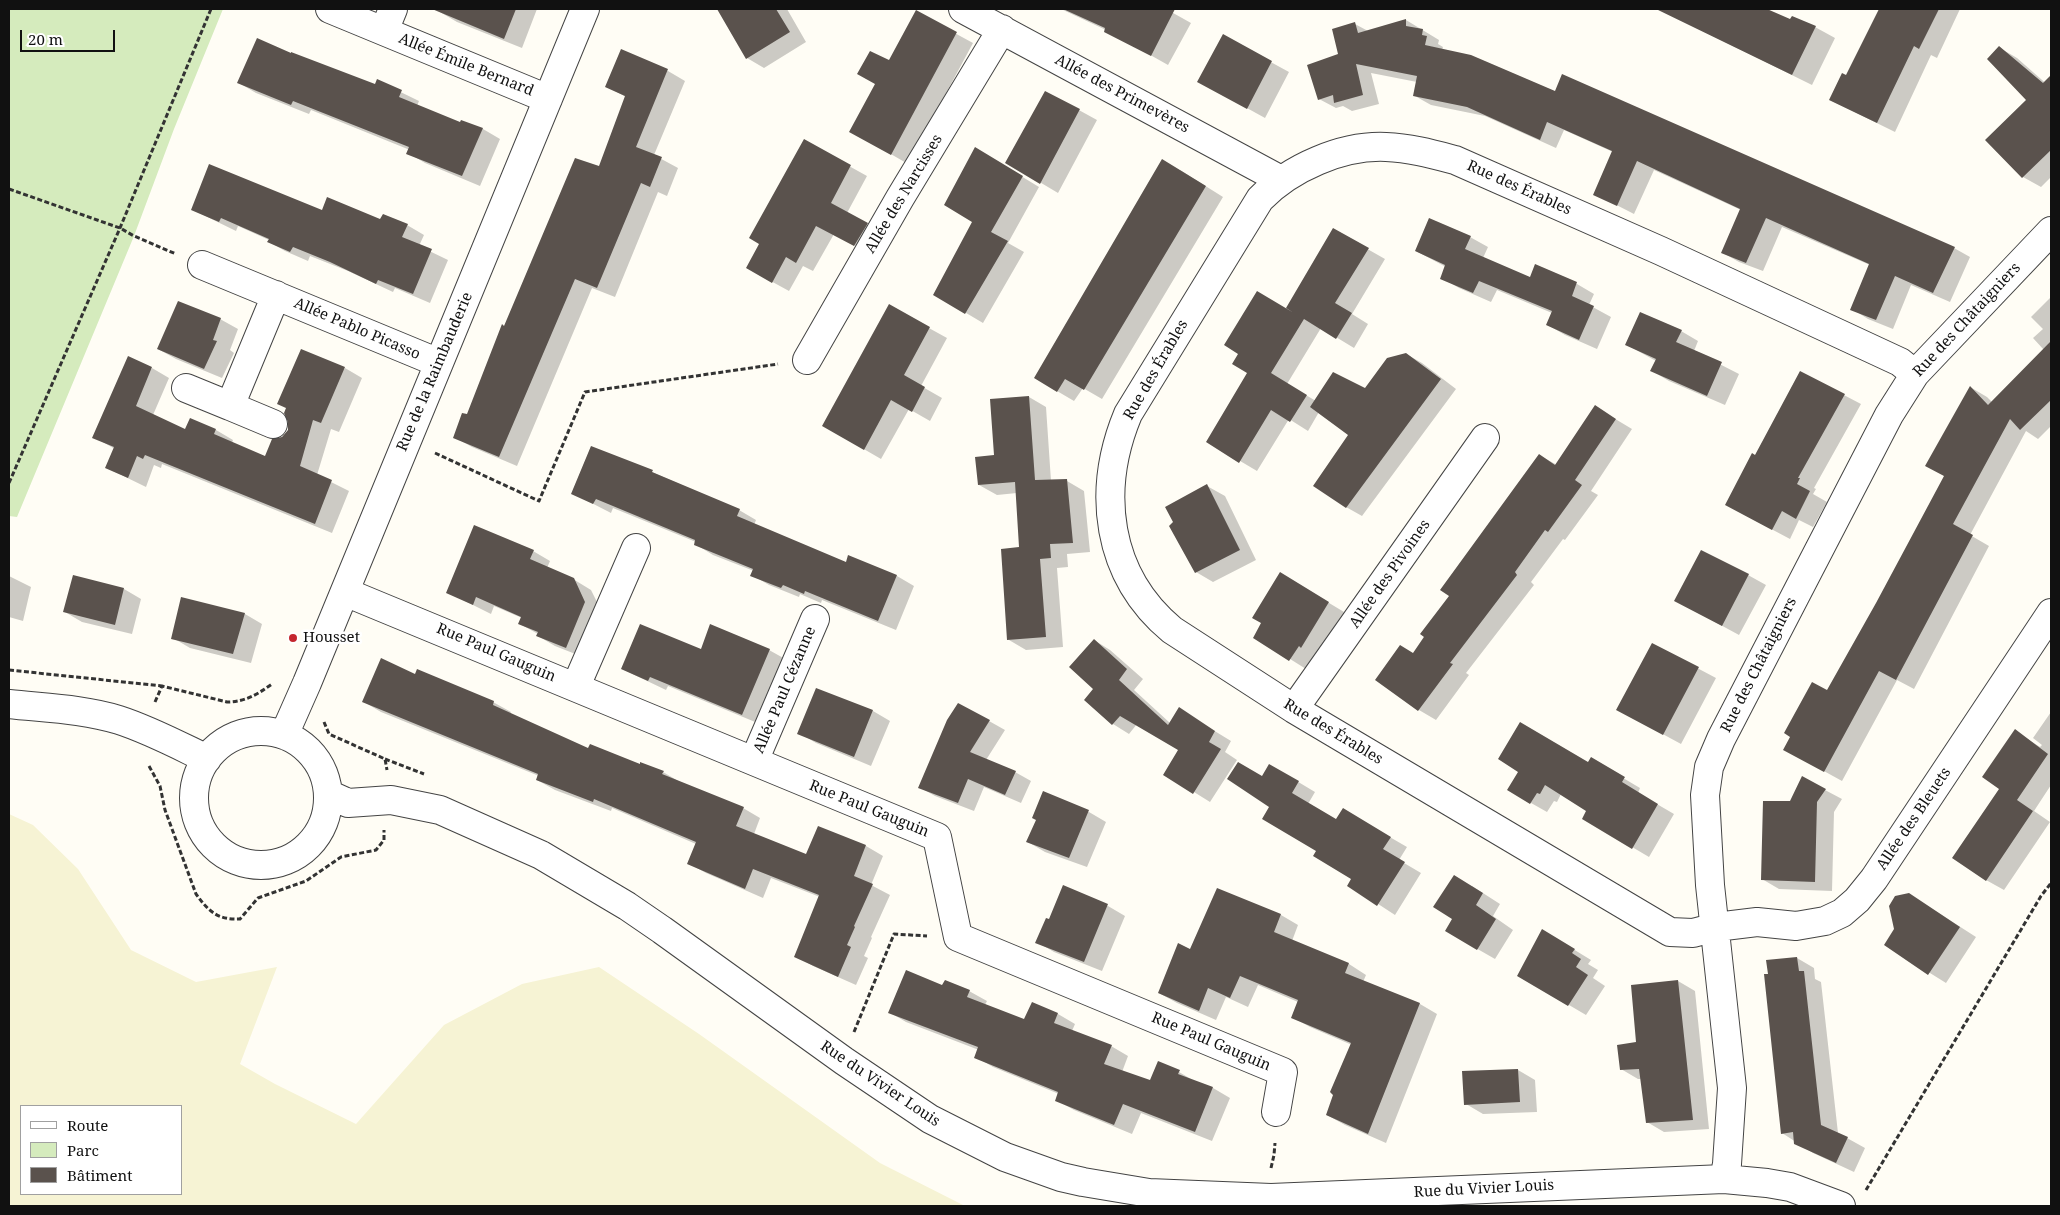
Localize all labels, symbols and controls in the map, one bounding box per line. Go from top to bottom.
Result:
scale bar [22,20,118,52]
text: 20 m [28,29,63,49]
street label: Allée Émile Bernard [396,30,536,100]
street label: Allée des Primevères [1052,51,1192,137]
street label: Allée des Narcisses [861,131,947,257]
street label: Rue des Érables [1464,157,1574,219]
street label: Rue des Châtaigniers [1910,259,2024,381]
street label: Rue de la Raimbauderie [393,290,477,454]
street label: Allée Pablo Picasso [291,294,423,364]
street label: Rue des Érables [1120,317,1192,423]
street label: Allée des Pivoines [1346,516,1434,632]
street label: Rue des Châtaigniers [1717,594,1801,736]
street label: Rue Paul Gauguin [434,620,558,686]
street label: Allée Paul Cézanne [750,624,820,756]
place label: Housset [303,629,360,647]
marker: Housset [287,632,299,644]
street label: Rue des Érables [1280,695,1386,769]
street label: Allée des Bleuets [1873,764,1955,874]
street label: Rue Paul Gauguin [806,777,932,841]
street label: Rue Paul Gauguin [1149,1009,1273,1075]
street label: Rue du Vivier Louis [817,1037,943,1131]
legend [20,1105,182,1195]
text: Route [67,1115,108,1135]
text: Parc [67,1140,99,1160]
text: Bâtiment [67,1165,133,1185]
street label: Rue du Vivier Louis [1413,1176,1555,1202]

